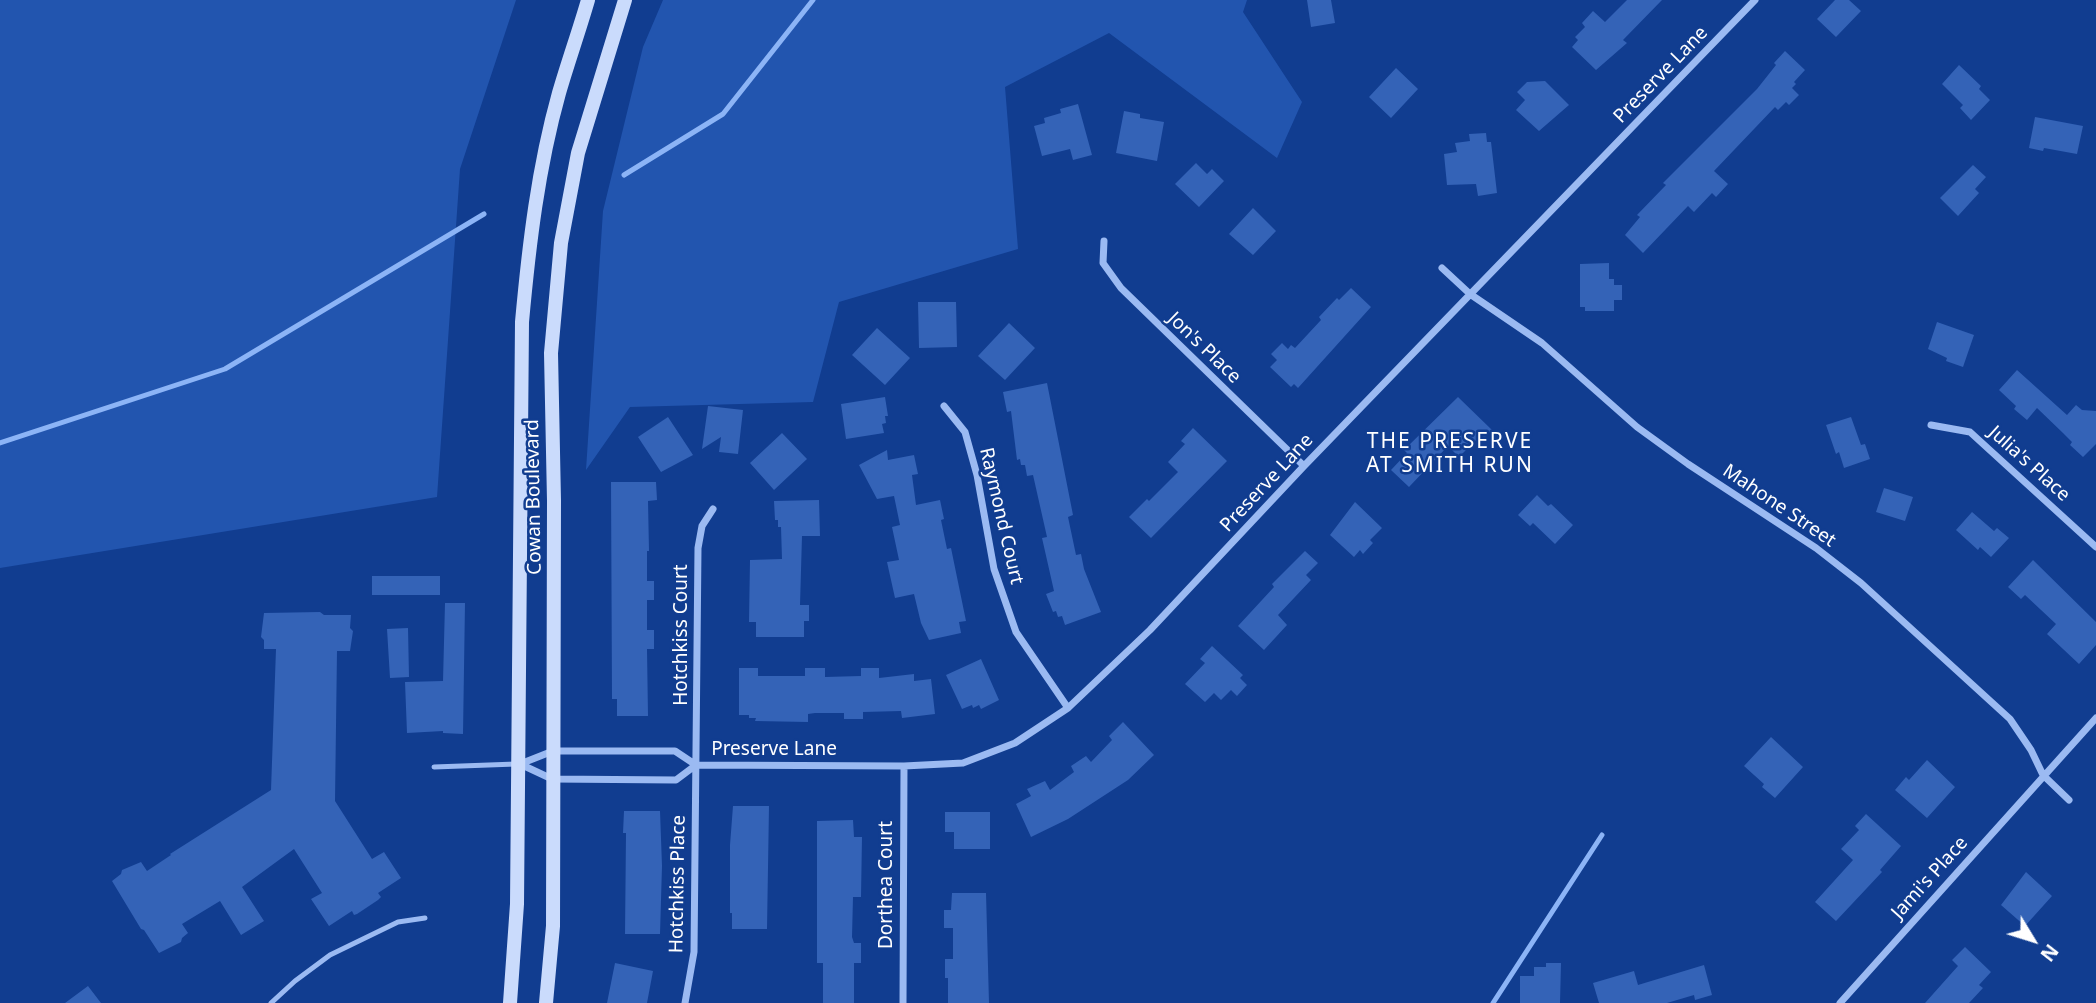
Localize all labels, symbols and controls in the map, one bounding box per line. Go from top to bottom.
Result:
street label: Preserve Lane [1609,22,1713,128]
street label: Jon's Place [1163,308,1245,388]
street label: Cowan Boulevard [521,419,547,575]
street label: Julia's Place [1984,421,2074,507]
street label: Preserve Lane [1216,429,1318,537]
district label: THE PRESERVE AT SMITH RUN [1368,429,1532,479]
street label: Raymond Court [974,445,1028,587]
street label: Mahone Street [1718,460,1840,552]
street label: Hotchkiss Court [671,564,693,706]
street label: Preserve Lane [711,739,837,761]
street label: Hotchkiss Place [665,815,691,953]
street label: Dorthea Court [876,821,898,949]
street label: Jami's Place [1887,832,1973,924]
north arrow [1998,905,2068,975]
text: N [2035,939,2065,967]

